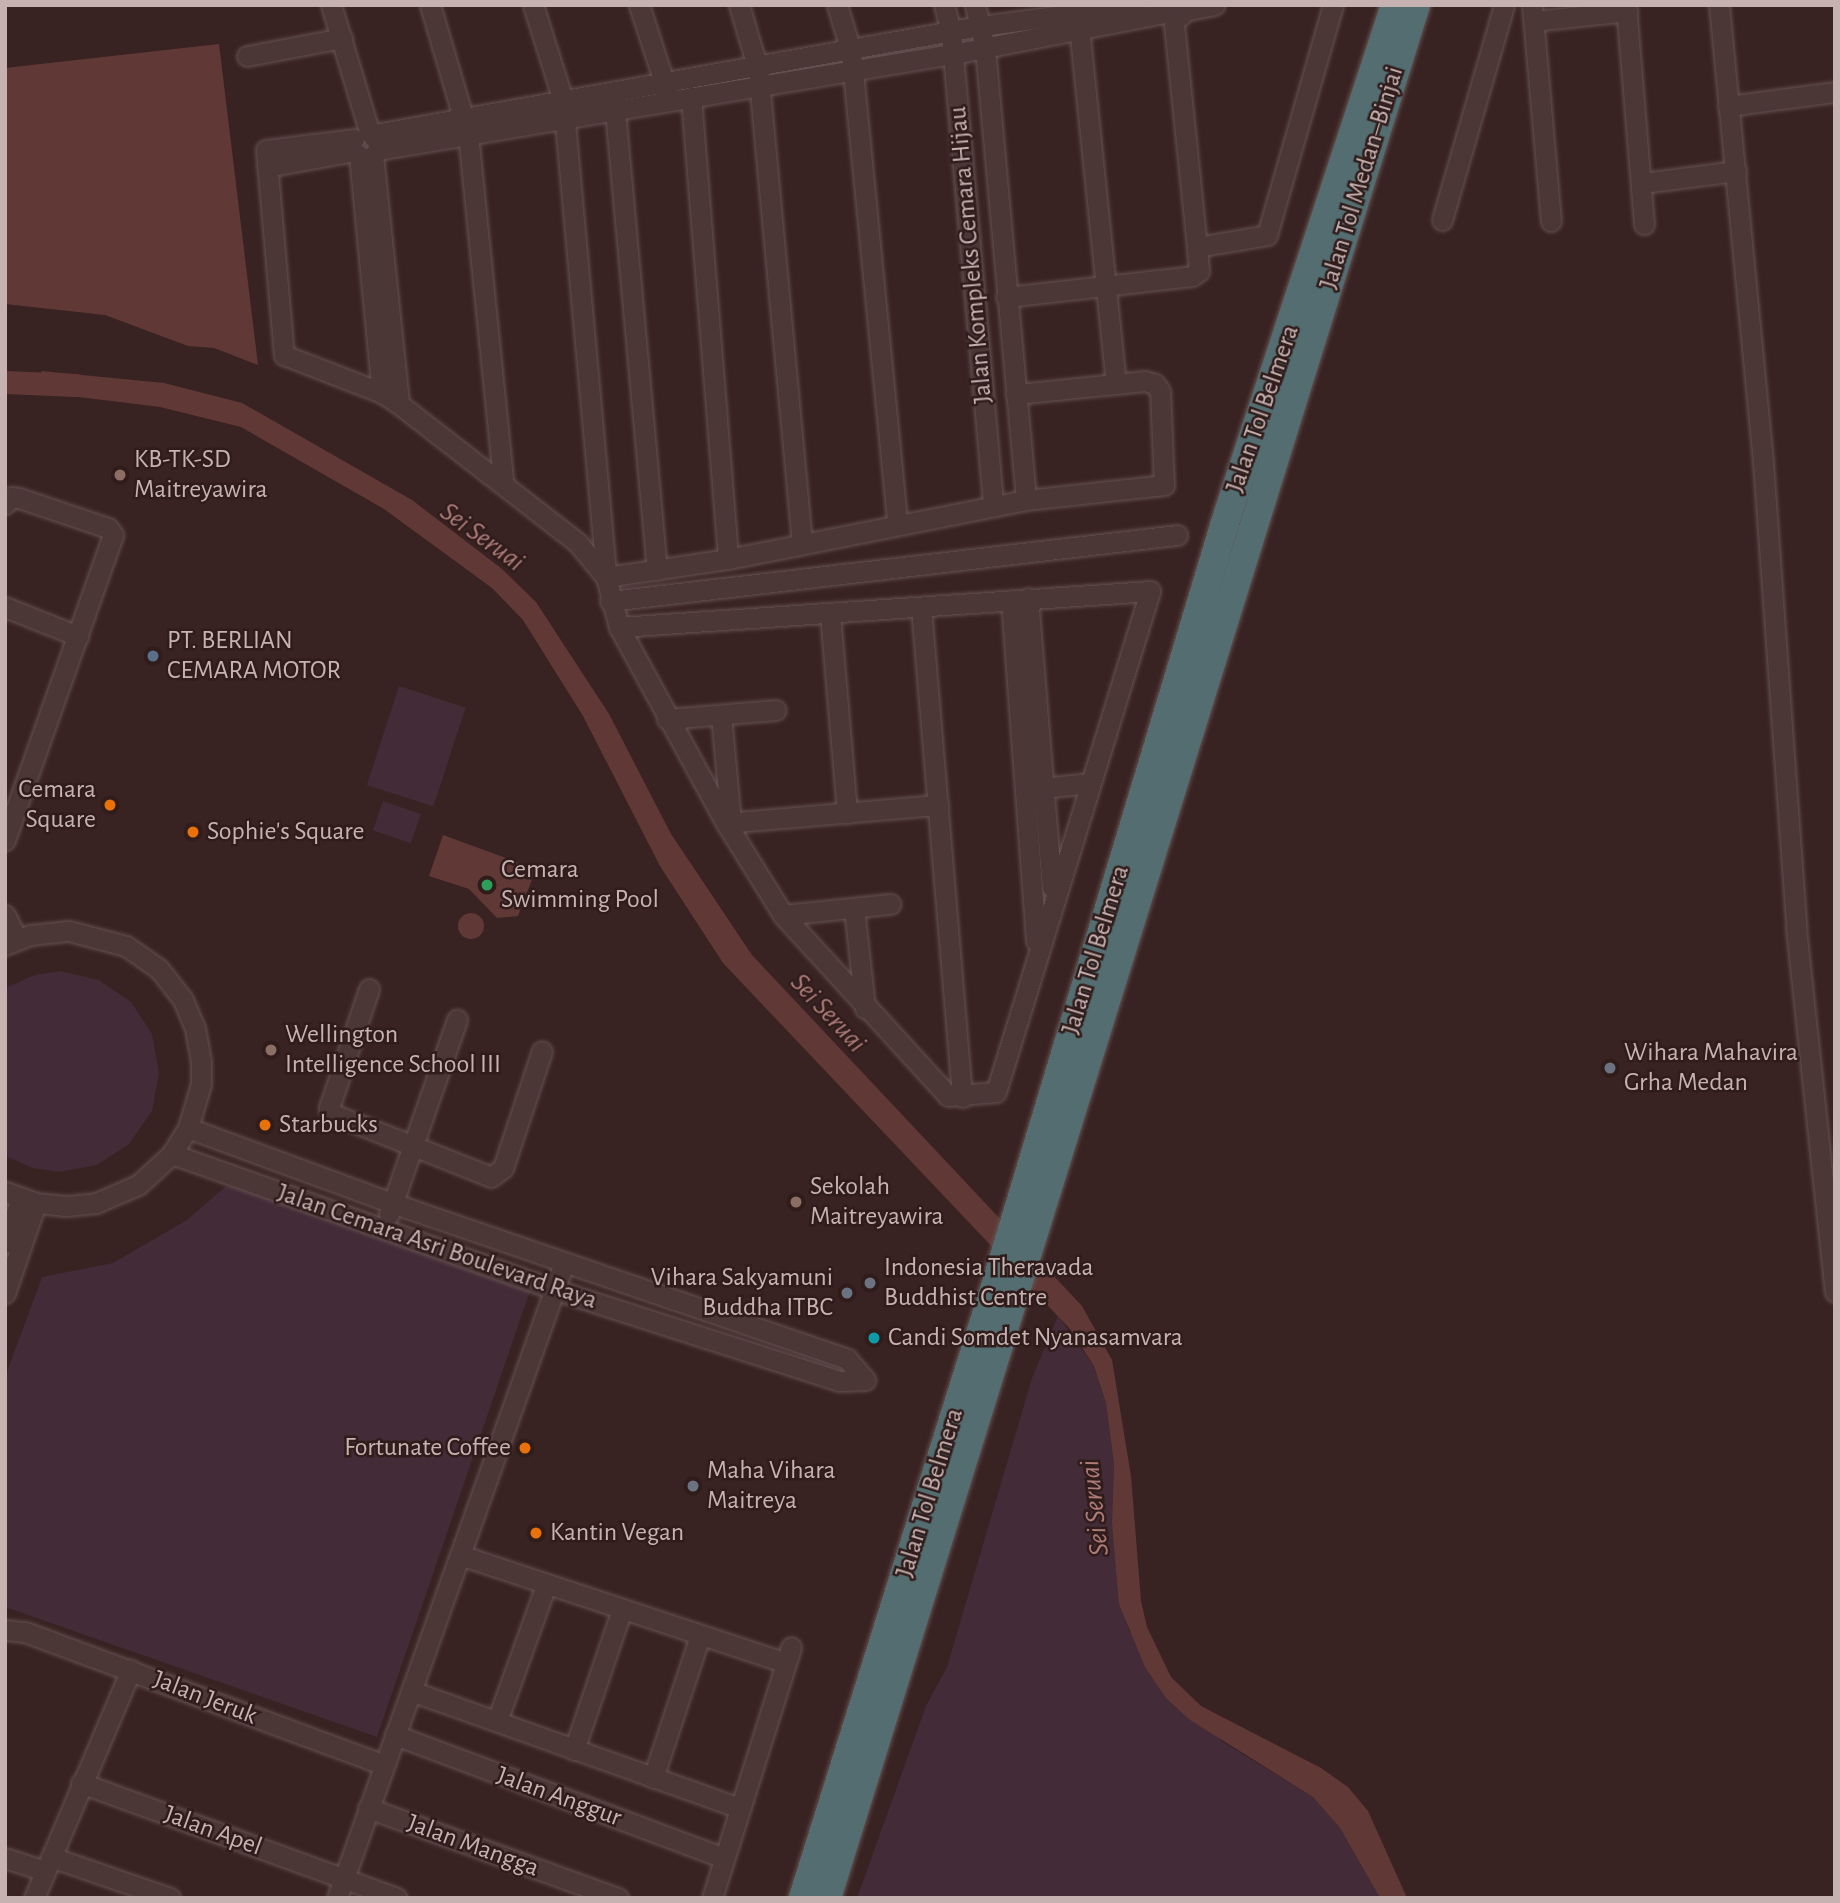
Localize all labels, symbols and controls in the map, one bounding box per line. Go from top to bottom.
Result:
street label: Jalan Tol Medan–Binjai [1313,63,1411,293]
street label: Jalan Kompleks Cemara Hijau [942,105,1000,405]
street label: Jalan Tol Belmera [1220,321,1306,497]
place label: KB-TK-SD Maitreyawira [134,444,268,505]
marker: KB-TK-SD Maitreyawira [112,467,128,483]
water label: Sei Seruai [433,495,531,579]
place label: PT. BERLIAN CEMARA MOTOR [167,625,341,686]
marker: PT. BERLIAN CEMARA MOTOR [145,648,161,664]
place label: Cemara Square [18,774,96,836]
marker: Cemara Square [102,797,118,813]
place label: Sophie's Square [207,816,365,848]
marker: Sophie's Square [185,824,201,840]
place label: Cemara Swimming Pool [501,854,659,916]
street label: Jalan Tol Belmera [1056,862,1136,1038]
marker: Cemara Swimming Pool [479,877,495,893]
water label: Sei Seruai [783,966,873,1060]
place label: Wellington Intelligence School III [285,1019,501,1080]
place label: Wihara Mahavira Grha Medan [1624,1037,1798,1098]
marker: Wellington Intelligence School III [263,1042,279,1058]
marker: Wihara Mahavira Grha Medan [1602,1060,1618,1076]
place label: Starbucks [279,1109,378,1141]
marker: Starbucks [257,1117,273,1133]
place label: Sekolah Maitreyawira [810,1171,944,1232]
street label: Jalan Cemara Asri Boulevard Raya [273,1178,601,1316]
marker: Sekolah Maitreyawira [788,1194,804,1210]
place label: Indonesia Theravada Buddhist Centre [884,1252,1094,1314]
place label: Vihara Sakyamuni Buddha ITBC [651,1262,833,1324]
marker: Indonesia Theravada Buddhist Centre [862,1275,878,1291]
marker: Vihara Sakyamuni Buddha ITBC [839,1285,855,1301]
place label: Candi Somdet Nyanasamvara [888,1322,1183,1354]
marker: Candi Somdet Nyanasamvara [866,1330,882,1346]
street label: Jalan Tol Belmera [890,1405,970,1581]
place label: Fortunate Coffee [344,1432,511,1464]
marker: Fortunate Coffee [517,1440,533,1456]
place label: Maha Vihara Maitreya [707,1455,835,1516]
water label: Sei Seruai [1073,1458,1117,1558]
marker: Maha Vihara Maitreya [685,1478,701,1494]
place label: Kantin Vegan [550,1517,684,1549]
marker: Kantin Vegan [528,1525,544,1541]
street label: Jalan Jeruk [149,1664,261,1732]
street label: Jalan Anggur [492,1760,626,1834]
street label: Jalan Apel [160,1799,266,1863]
street label: Jalan Mangga [403,1808,543,1884]

